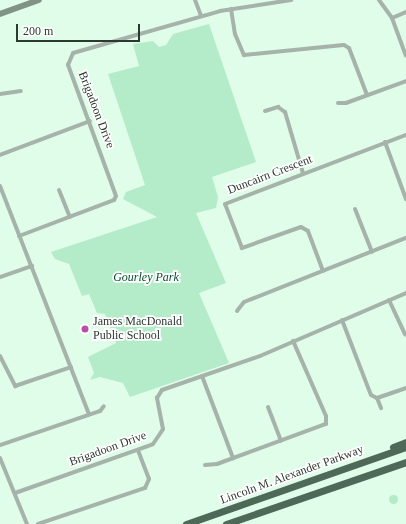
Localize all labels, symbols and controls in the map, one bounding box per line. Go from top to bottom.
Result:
scale bar [18,16,142,42]
text: 200 m [23,24,53,38]
street label: Brigadoon Drive [75,70,117,150]
street label: Duncairn Crescent [226,152,314,198]
park label: Gourley Park [113,271,179,285]
place label: James MacDonald Public School [93,315,182,343]
marker: James MacDonald Public School [80,324,90,334]
street label: Brigadoon Drive [67,428,149,470]
street label: Lincoln M. Alexander Parkway [218,442,366,508]

